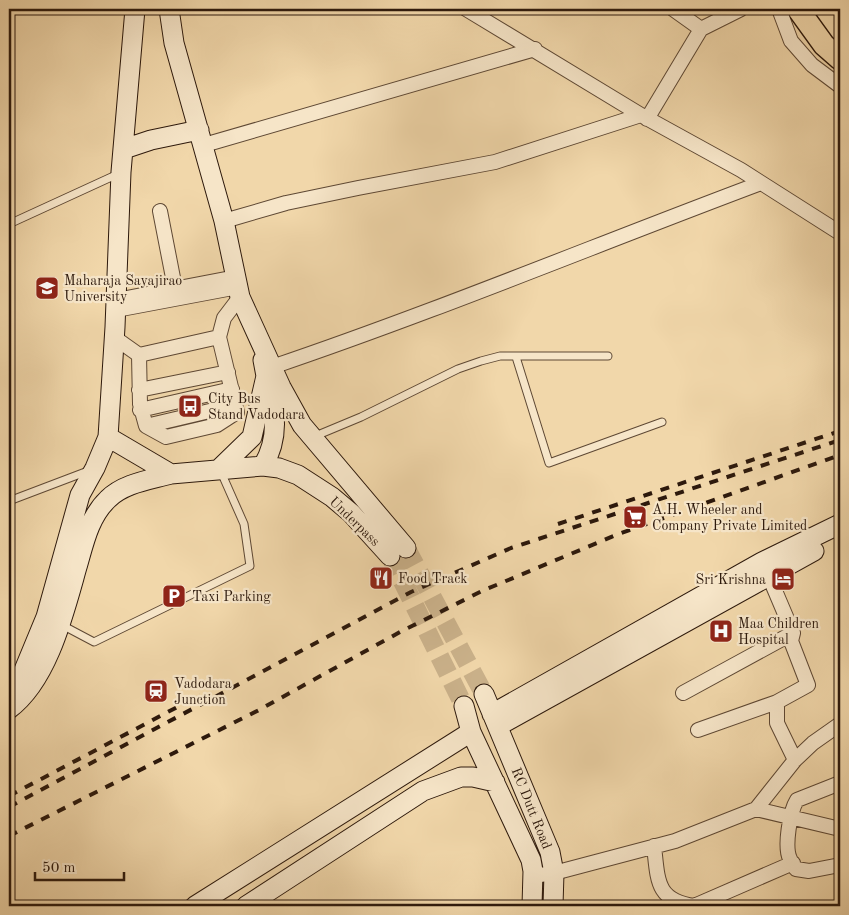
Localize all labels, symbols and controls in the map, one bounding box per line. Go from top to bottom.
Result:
place label: Maharaja Sayajirao University [64,274,182,304]
school or university icon: Maharaja Sayajirao University [34,275,60,301]
place label: City Bus Stand Vadodara [208,392,305,422]
bus stop icon: City Bus Stand Vadodara [177,393,203,419]
street label: Underpass [326,494,382,549]
place label: A.H. Wheeler and Company Private Limited [652,503,807,533]
supermarket icon: A.H. Wheeler and Company Private Limited [622,504,648,530]
restaurant icon: Food Track [368,565,394,591]
hotel icon: Sri Krishna [770,566,796,592]
place label: Food Track [398,572,468,586]
place label: Sri Krishna [696,573,766,587]
parking icon: Taxi Parking [161,583,187,609]
place label: Taxi Parking [192,590,271,604]
place label: Maa Children Hospital [738,617,820,647]
hospital icon: Maa Children Hospital [708,618,734,644]
place label: Vadodara Junction [174,677,232,707]
station icon: Vadodara Junction [143,678,169,704]
street label: RC Dutt Road [508,766,554,851]
scale bar [35,850,124,882]
text: 50 m [42,861,76,876]

